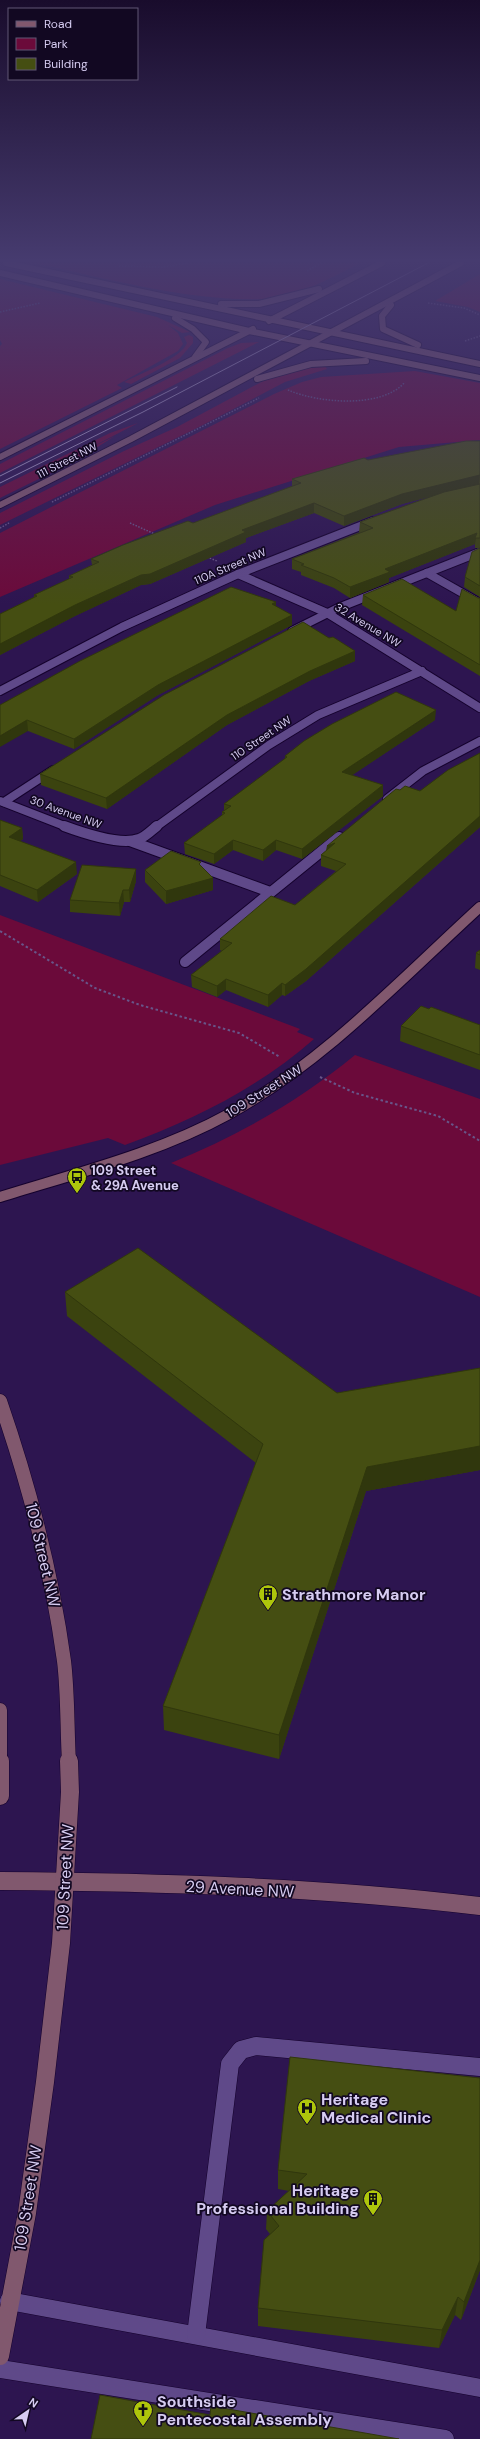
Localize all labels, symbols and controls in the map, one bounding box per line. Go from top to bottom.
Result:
legend [8,8,138,80]
text: Road [44,16,72,32]
text: Park [44,36,68,52]
text: Building [44,56,88,72]
street label: 111 Street NW [35,439,100,481]
street label: 110A Street NW [192,544,268,587]
street label: 32 Avenue NW [333,600,404,650]
street label: 110 Street NW [228,713,294,763]
street label: 30 Avenue NW [28,793,104,832]
street label: 109 Street NW [223,1061,306,1121]
place label: 109 Street & 29A Avenue [91,1162,179,1194]
bus stop icon: 109 Street & 29A Avenue [66,1166,88,1194]
street label: 109 Street NW [21,1501,65,1610]
building icon: Strathmore Manor [257,1583,279,1611]
place label: Strathmore Manor [282,1584,426,1605]
street label: 109 Street NW [52,1823,78,1931]
street label: 29 Avenue NW [185,1876,295,1902]
place label: Heritage Medical Clinic [321,2089,431,2128]
hospital icon: Heritage Medical Clinic [296,2097,318,2125]
street label: 109 Street NW [9,2143,47,2252]
place label: Heritage Professional Building [196,2180,359,2219]
building icon: Heritage Professional Building [362,2188,384,2216]
north arrow [8,2391,48,2431]
place label: Southside Pentecostal Assembly [157,2391,332,2430]
text: N [26,2395,41,2411]
church icon: Southside Pentecostal Assembly [132,2399,154,2427]

